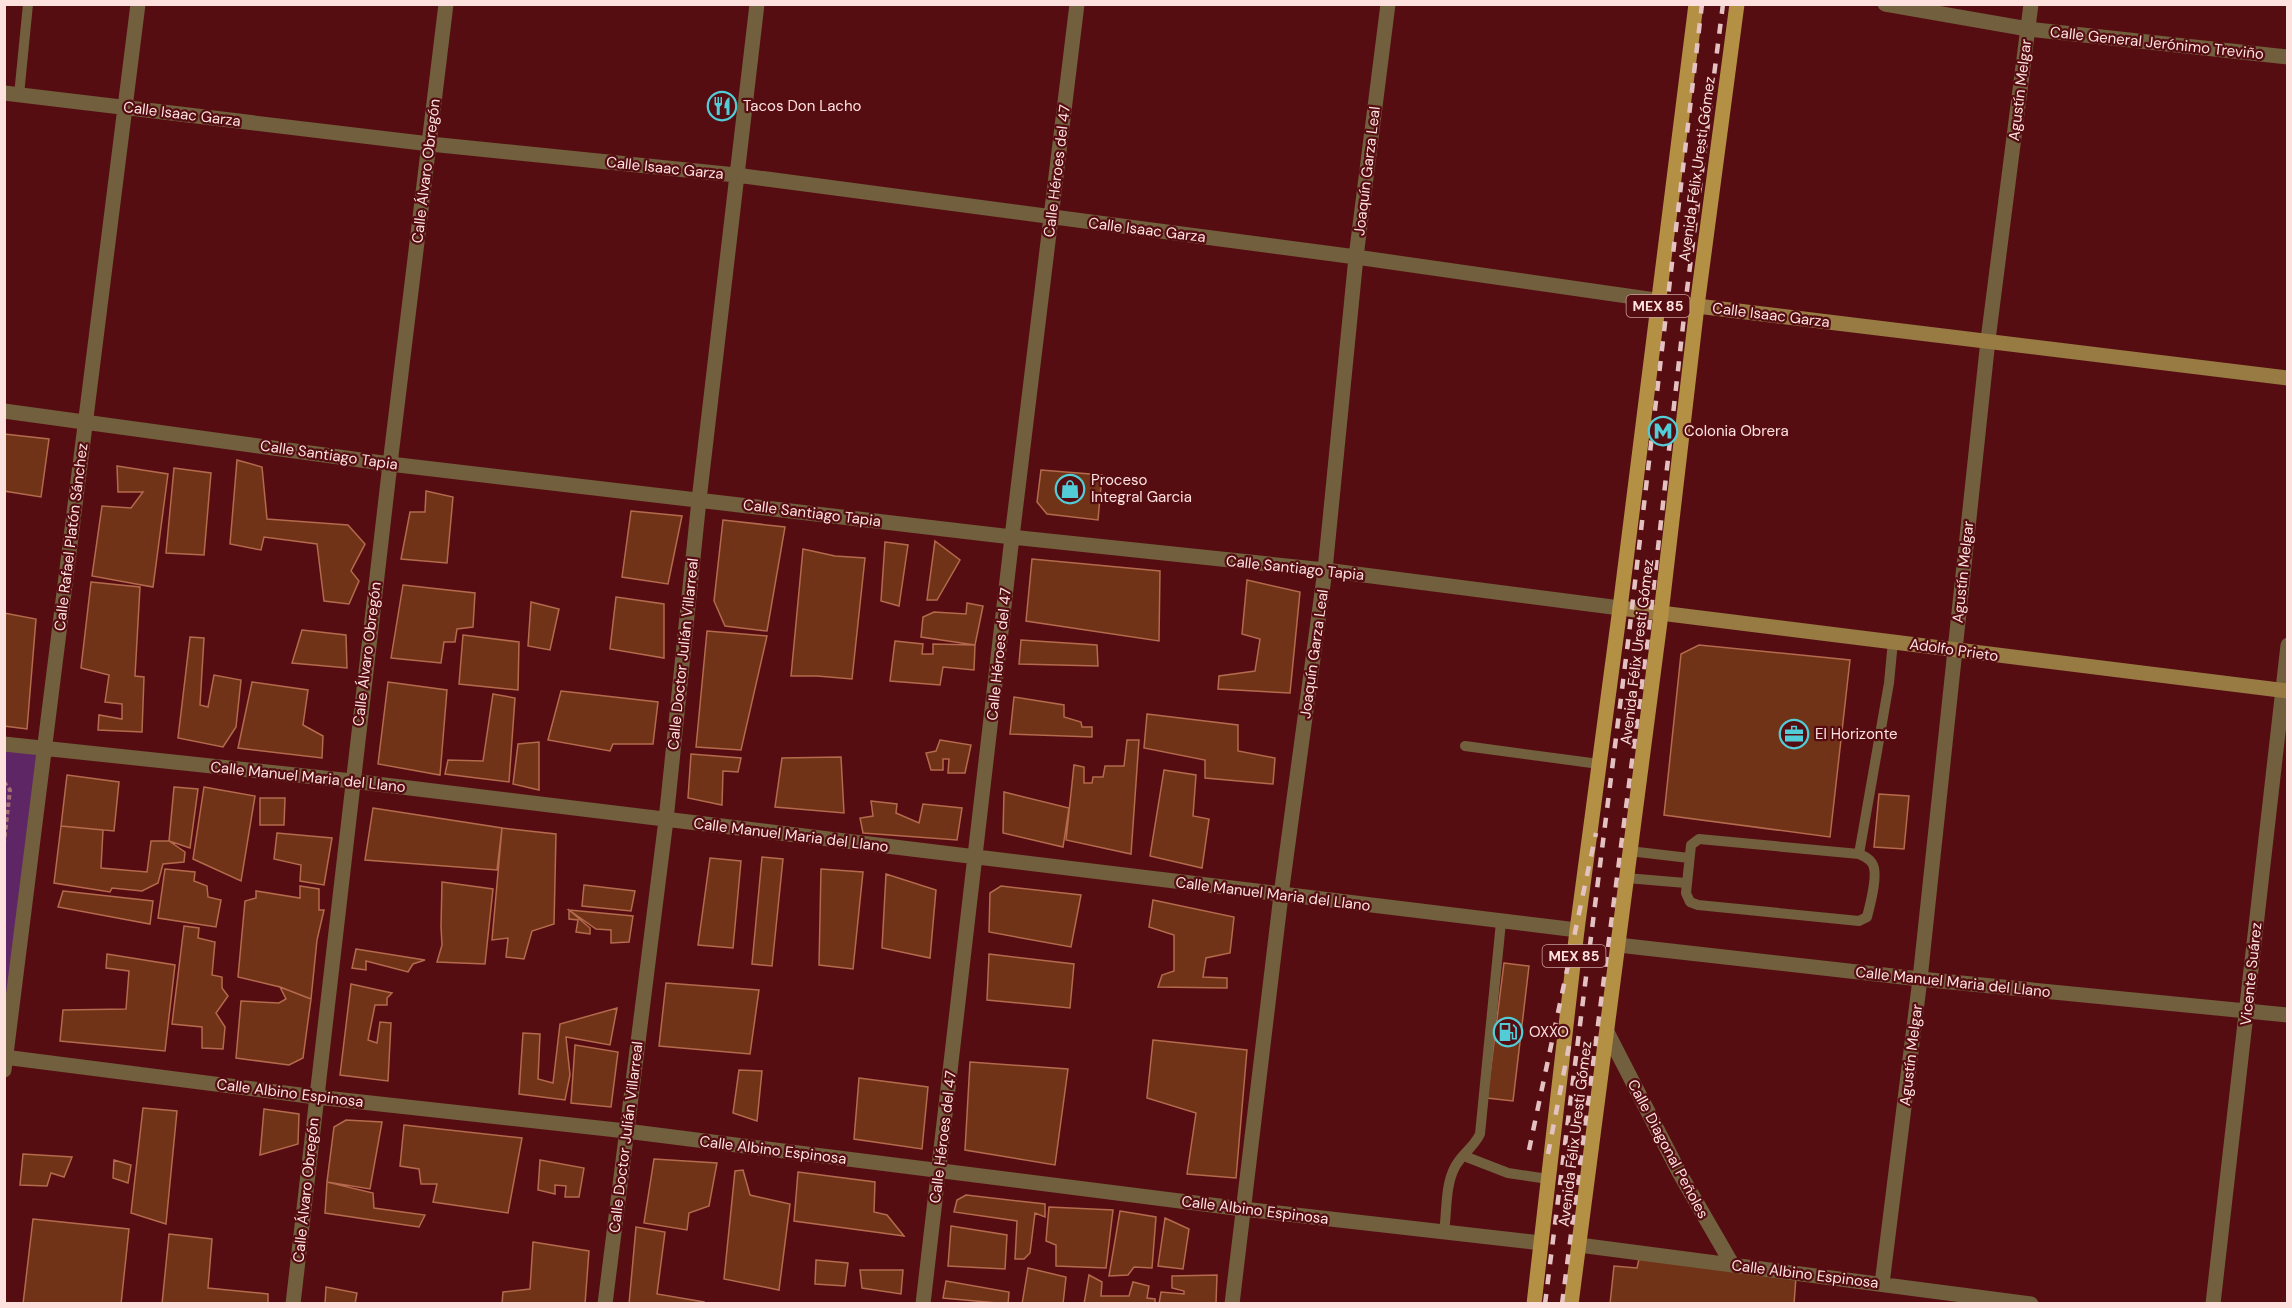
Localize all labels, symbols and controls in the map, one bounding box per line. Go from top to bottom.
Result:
street label: Calle General Jerónimo Treviño [2049,22,2265,64]
street label: Agustín Melgar [2004,37,2036,142]
street label: Avenida Félix Uresti Gómez [1674,75,1720,263]
restaurant icon: Tacos Don Lacho [706,90,738,122]
place label: Tacos Don Lacho [743,96,862,116]
street label: Calle Isaac Garza [122,97,242,131]
street label: Calle Álvaro Obregón [407,98,445,244]
street label: Calle Héroes del 47 [1039,104,1075,238]
street label: Joaquín Garza Leal [1349,105,1385,237]
street label: Calle Isaac Garza [605,152,725,184]
street label: Calle Isaac Garza [1087,213,1207,247]
road number: MEX 85 [1626,295,1690,317]
street label: Calle Isaac Garza [1711,298,1831,332]
metro station icon: Colonia Obrera [1647,415,1679,447]
place label: Colonia Obrera [1684,421,1789,441]
street label: Calle Santiago Tapia [259,435,399,475]
street label: Calle Rafael Platón Sánchez [50,442,92,632]
place label: Proceso Integral Garcia [1091,470,1192,507]
shop icon: Proceso Integral Garcia [1054,473,1086,505]
street label: Calle Santiago Tapia [742,495,882,531]
street label: Agustín Melgar [1948,520,1978,624]
street label: Calle Santiago Tapia [1225,551,1365,585]
street label: Calle Doctor Julián Villarreal [663,557,703,751]
street label: Avenida Félix Uresti Gómez [1616,558,1658,746]
street label: Calle Álvaro Obregón [348,581,386,727]
street label: Calle Héroes del 47 [982,587,1016,721]
street label: Joaquín Garza Leal [1295,588,1333,720]
street label: Adolfo Prieto [1908,634,2000,666]
office icon: El Horizonte [1778,718,1810,750]
place label: El Horizonte [1815,724,1898,744]
street label: Calle Manuel Maria del Llano [209,757,407,797]
street label: Calle Manuel Maria del Llano [692,813,890,857]
street label: Calle Manuel Maria del Llano [1174,872,1372,916]
street label: Vicente Suárez [2236,921,2266,1027]
road number: MEX 85 [1542,945,1606,967]
street label: Calle Manuel Maria del Llano [1854,962,2052,1002]
street label: Agustín Melgar [1895,1002,1927,1107]
fuel station icon: OXXO [1492,1016,1524,1048]
place label: OXXO [1529,1022,1569,1042]
street label: Calle Doctor Julián Villarreal [604,1040,648,1234]
street label: Avenida Félix Uresti Gómez [1554,1040,1596,1228]
street label: Calle Héroes del 47 [925,1070,961,1204]
street label: Calle Albino Espinosa [215,1074,365,1112]
street label: Calle Diagonal Peñoles [1623,1076,1713,1222]
street label: Calle Álvaro Obregón [288,1117,324,1263]
street label: Calle Albino Espinosa [698,1131,848,1169]
street label: Calle Albino Espinosa [1180,1191,1330,1229]
street label: Calle Albino Espinosa [1730,1255,1880,1293]

